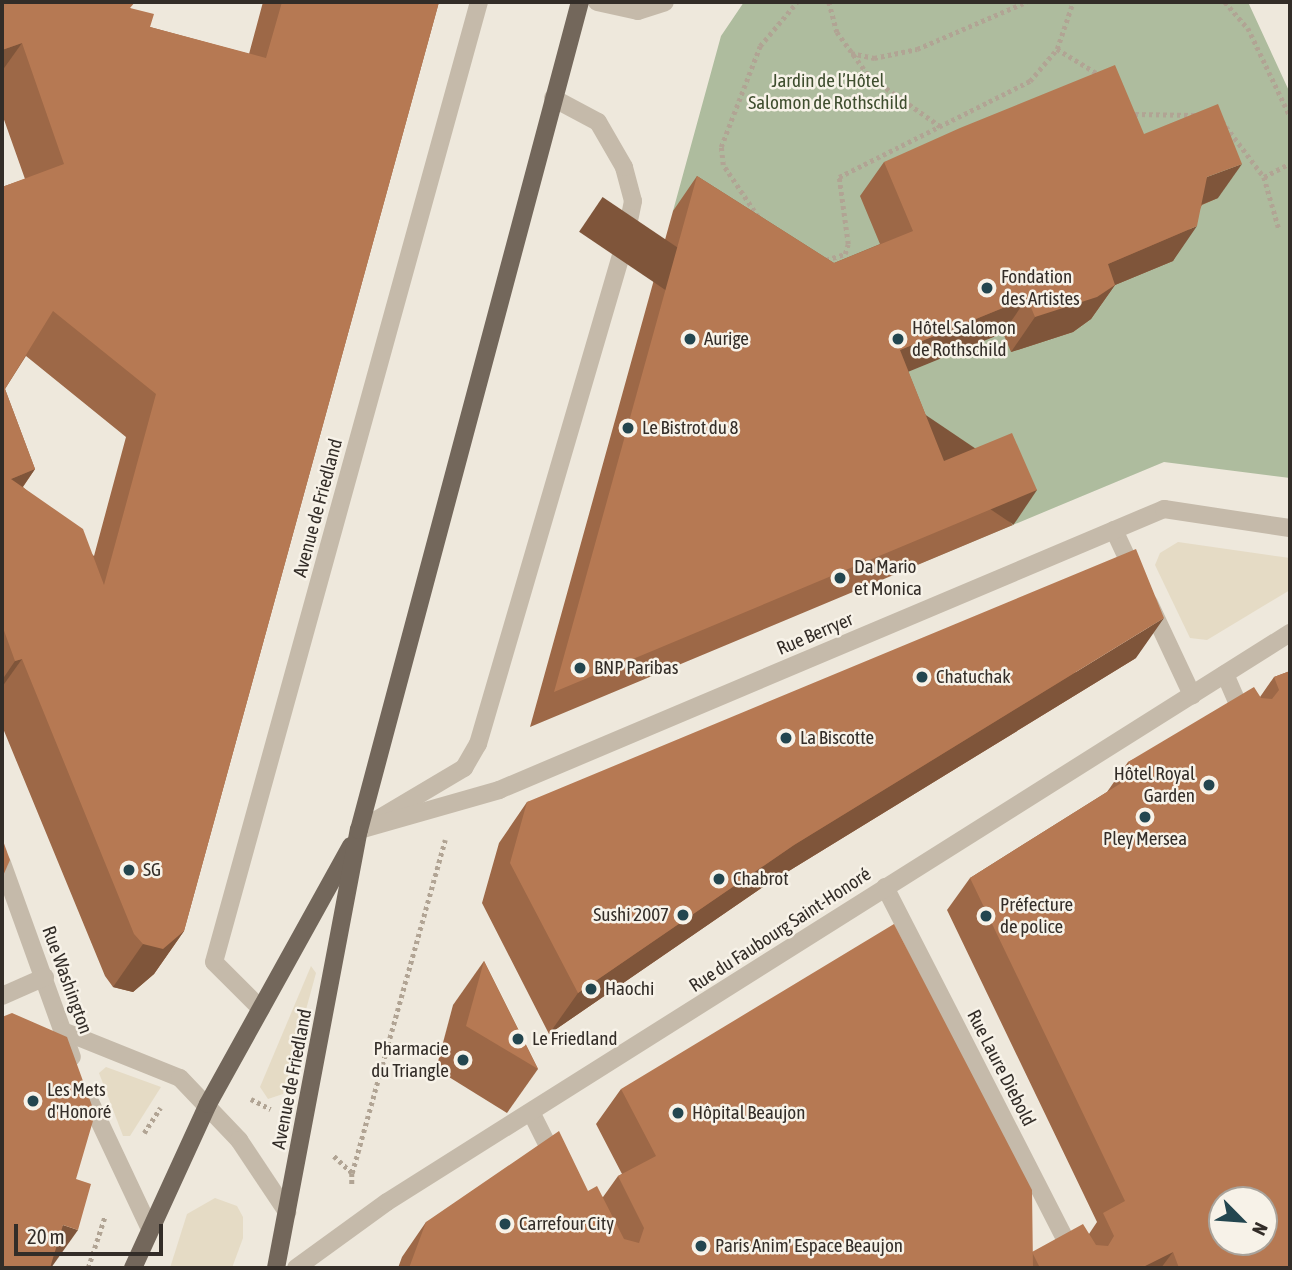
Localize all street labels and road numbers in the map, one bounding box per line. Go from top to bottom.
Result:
street label: Avenue de Friedland [289,436,347,580]
street label: Rue Berryer [773,608,857,660]
street label: Rue du Faubourg Saint-Honoré [685,863,875,997]
street label: Rue Washington [37,923,97,1037]
street label: Rue Laure Diebold [962,1006,1040,1130]
street label: Avenue de Friedland [267,1007,317,1151]

